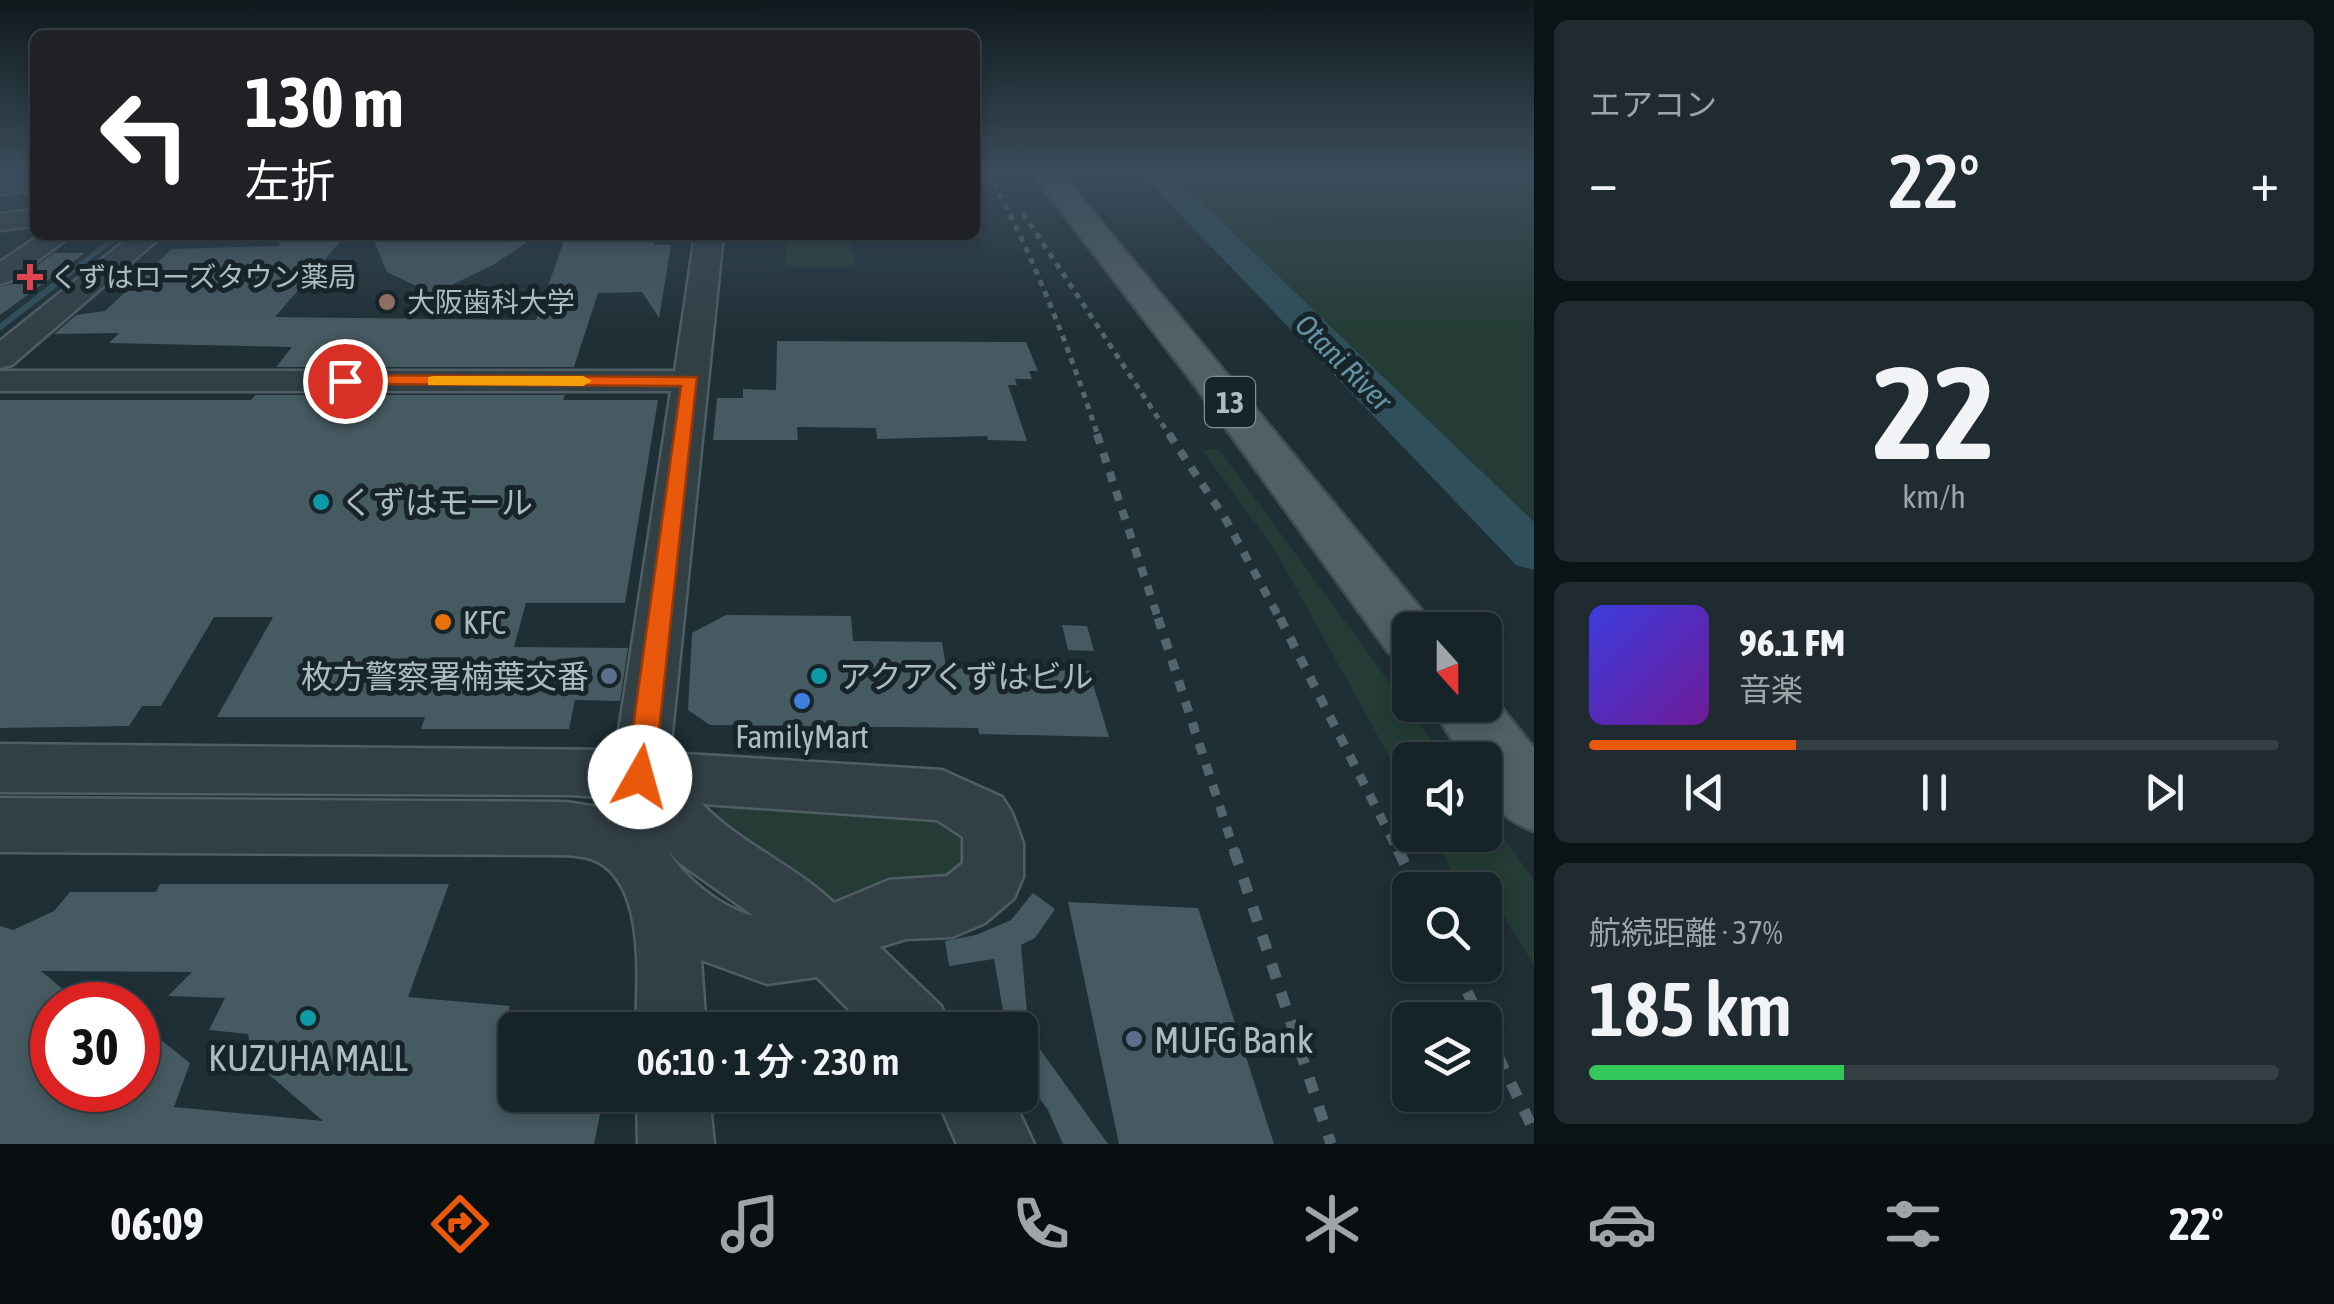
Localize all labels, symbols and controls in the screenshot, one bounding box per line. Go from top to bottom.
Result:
text: 130 m [245,62,404,142]
icon: left [80,70,210,200]
text: エアコン [1589,86,1717,123]
text: 22° [1888,138,1980,224]
text: − [1589,150,1618,213]
text: + [2250,150,2279,213]
text: 左折 [245,155,335,207]
place label: くずはローズタウン薬局 [50,261,357,293]
marker: くずはローズタウン薬局 [19,266,41,288]
place label: 大阪歯科大学 [407,286,575,318]
marker: 大阪歯科大学 [376,291,398,313]
water label: Otani River [1289,307,1400,418]
text: 22 [1873,338,1995,487]
pin [303,339,388,424]
icon: arrive [318,354,373,409]
road number: 13 [1205,377,1255,427]
text: km/h [1902,478,1966,515]
place label: くずはモール [341,484,533,521]
marker: くずはモール [310,491,332,513]
place label: KFC [463,604,506,641]
marker: KFC [432,611,454,633]
north arrow [1392,612,1502,722]
map controls [1392,612,1502,1112]
text: 96.1 FM [1739,621,1845,664]
place label: 枚方警察署楠葉交番 [301,658,589,695]
place label: アクアくずはビル [839,658,1093,695]
marker: 枚方警察署楠葉交番 [598,665,620,687]
marker: アクアくずはビル [808,665,830,687]
text: 音楽 [1739,671,1803,708]
marker: FamilyMart [791,690,813,712]
place label: FamilyMart [735,718,869,755]
position arrow [588,725,692,829]
button: sound [1392,742,1502,852]
icon: previous [1677,765,1732,820]
icon: pause [1907,765,1962,820]
icon: next [2137,765,2192,820]
button: search [1392,872,1502,982]
text: 航続距離 · 37% [1589,914,1783,951]
text: 185 km [1589,966,1792,1052]
speed limit sign: 30 [30,982,160,1112]
button: layers [1392,1002,1502,1112]
marker: KUZUHA MALL [297,1007,319,1029]
place label: MUFG Bank [1154,1018,1314,1061]
marker: MUFG Bank [1123,1028,1145,1050]
place label: KUZUHA MALL [208,1036,408,1079]
text: 06:10 · 1 分 · 230 m [637,1040,899,1083]
icon: directions [425,1189,495,1259]
icon: music [715,1189,785,1259]
icon: phone [1006,1189,1076,1259]
icon: climate [1297,1189,1367,1259]
icon: car [1587,1189,1657,1259]
icon: filters [1878,1189,1948,1259]
text: 06:09 [110,1198,204,1250]
text: 22° [2169,1198,2224,1250]

